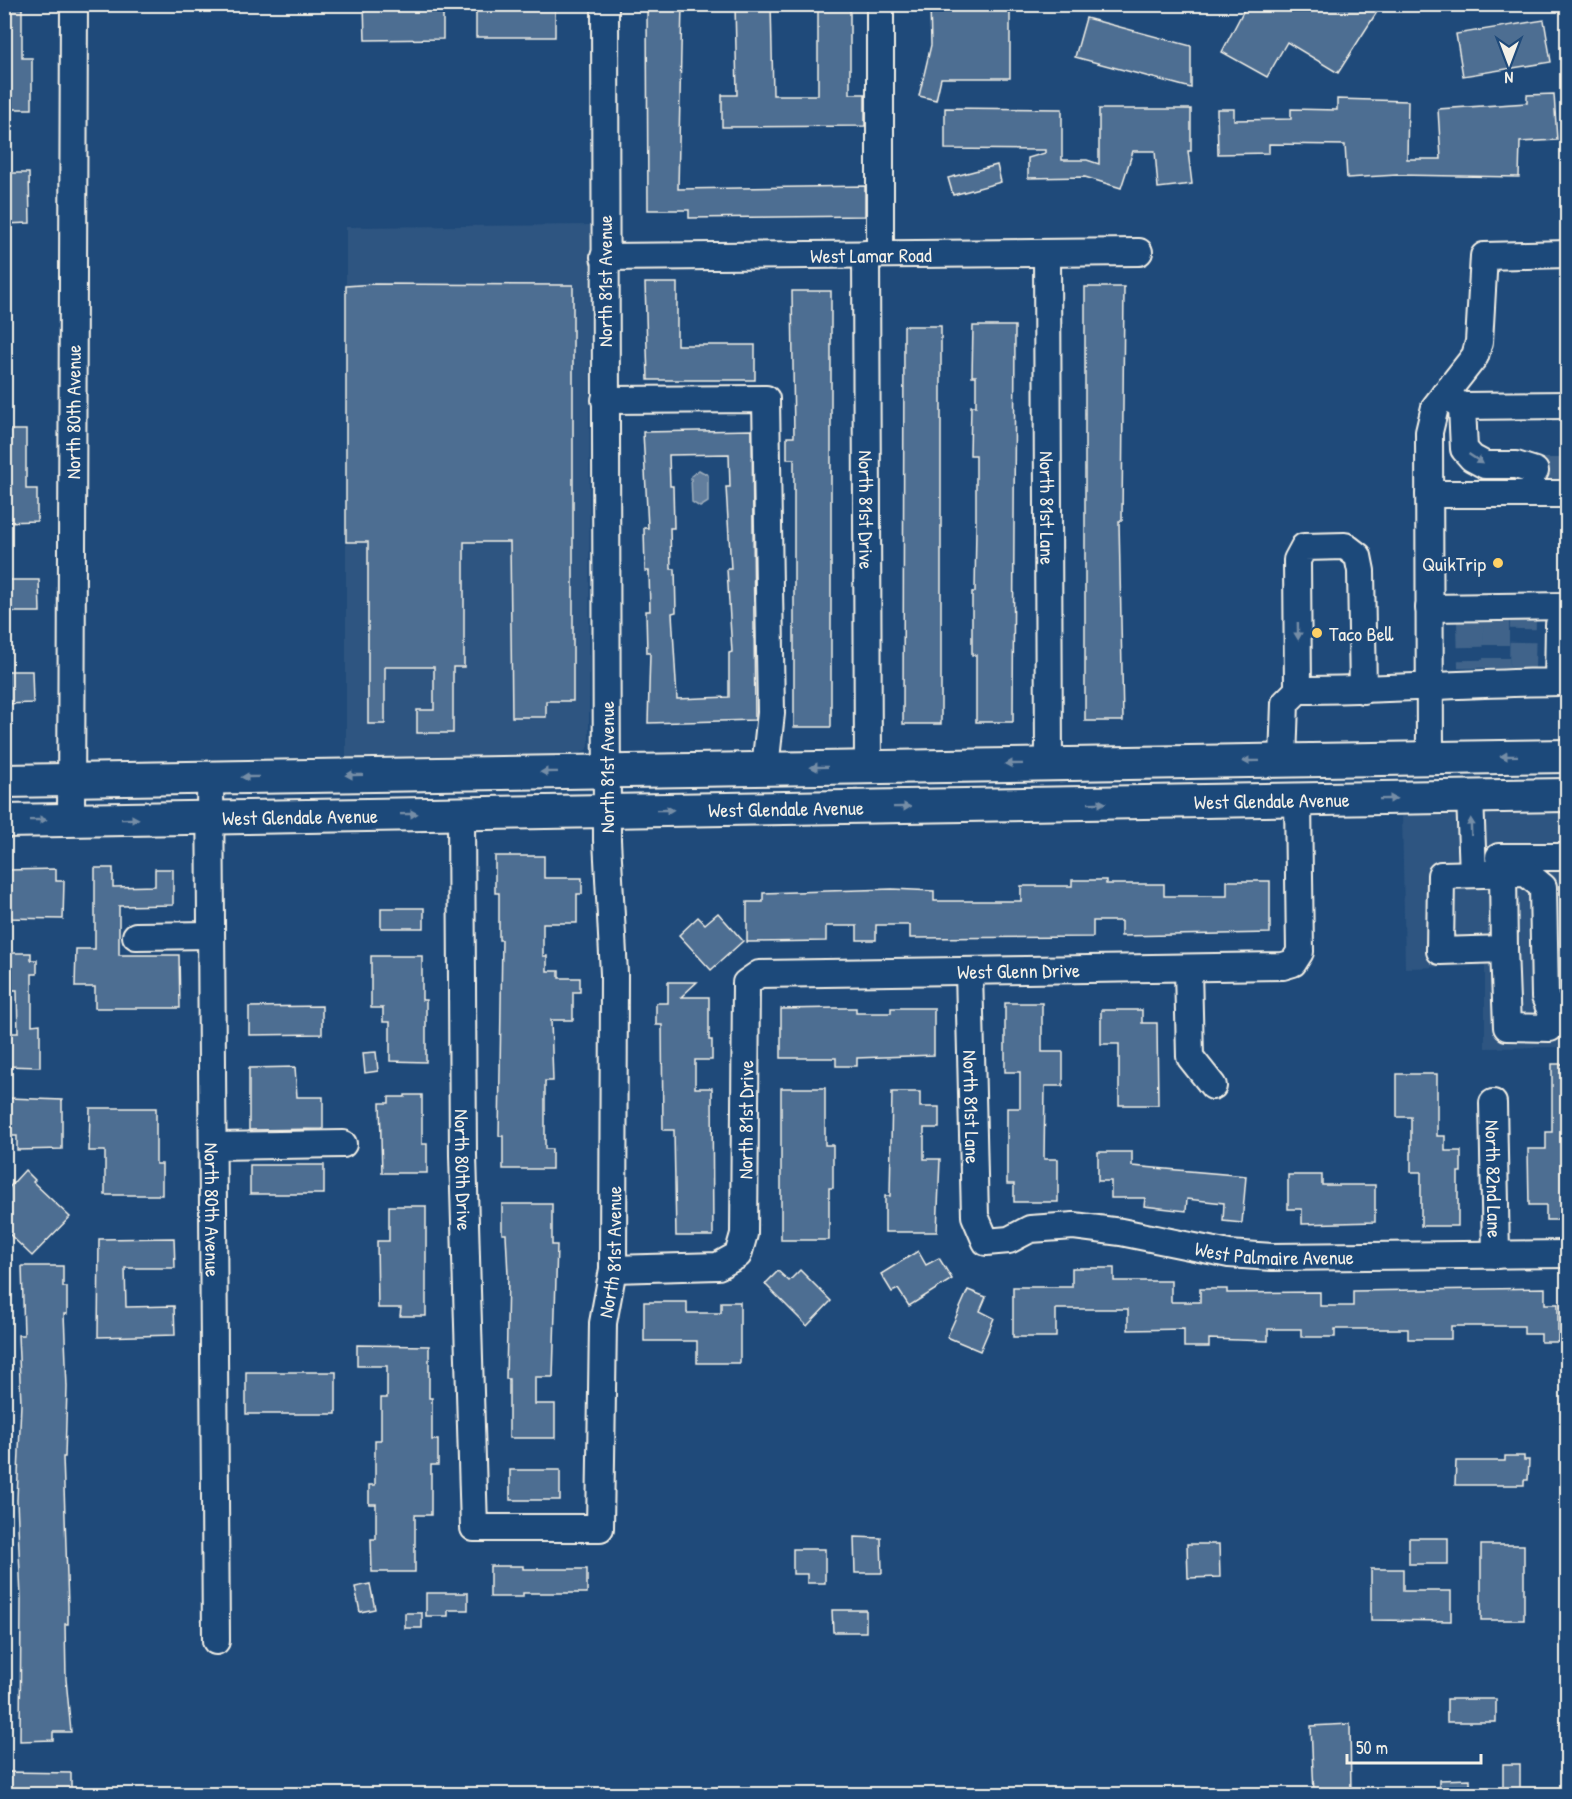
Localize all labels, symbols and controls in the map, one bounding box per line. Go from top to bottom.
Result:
north arrow [1479,33,1539,93]
text: N [1504,67,1513,89]
street label: North 81st Avenue [591,215,618,347]
street label: West Lamar Road [810,240,932,269]
street label: North 80th Avenue [59,345,86,479]
street label: North 81st Drive [853,450,881,570]
street label: North 81st Lane [1034,451,1062,565]
one-way arrow [1468,453,1484,464]
place label: QuikTrip [1422,550,1486,577]
marker: QuikTrip [1491,556,1505,570]
place label: Taco Bell [1329,620,1394,647]
one-way arrow [1293,621,1303,640]
marker: Taco Bell [1310,626,1324,640]
street label: North 81st Avenue [593,701,620,833]
one-way arrow [1500,752,1519,761]
one-way arrow [1242,756,1261,765]
one-way arrow [1005,759,1024,769]
one-way arrow [810,763,829,772]
one-way arrow [539,767,558,777]
one-way arrow [344,770,363,780]
one-way arrow [241,772,260,782]
street label: West Glendale Avenue [1194,785,1350,815]
street label: West Glendale Avenue [708,793,864,823]
one-way arrow [1379,794,1398,803]
one-way arrow [1087,799,1106,808]
street label: West Glendale Avenue [222,801,378,831]
one-way arrow [892,802,911,811]
one-way arrow [656,806,675,815]
one-way arrow [399,809,418,819]
one-way arrow [120,814,139,823]
one-way arrow [28,815,47,825]
one-way arrow [1466,818,1475,837]
street label: West Glenn Drive [957,956,1080,984]
street label: North 81st Lane [957,1050,987,1164]
street label: North 81st Drive [731,1060,759,1179]
street label: North 80th Drive [449,1109,479,1231]
street label: North 82nd Lane [1480,1120,1509,1238]
street label: North 80th Avenue [199,1143,227,1277]
street label: North 81st Avenue [591,1186,627,1320]
street label: West Palmaire Avenue [1193,1234,1354,1271]
scale bar [1347,1727,1480,1765]
text: 50 m [1356,1735,1388,1760]

